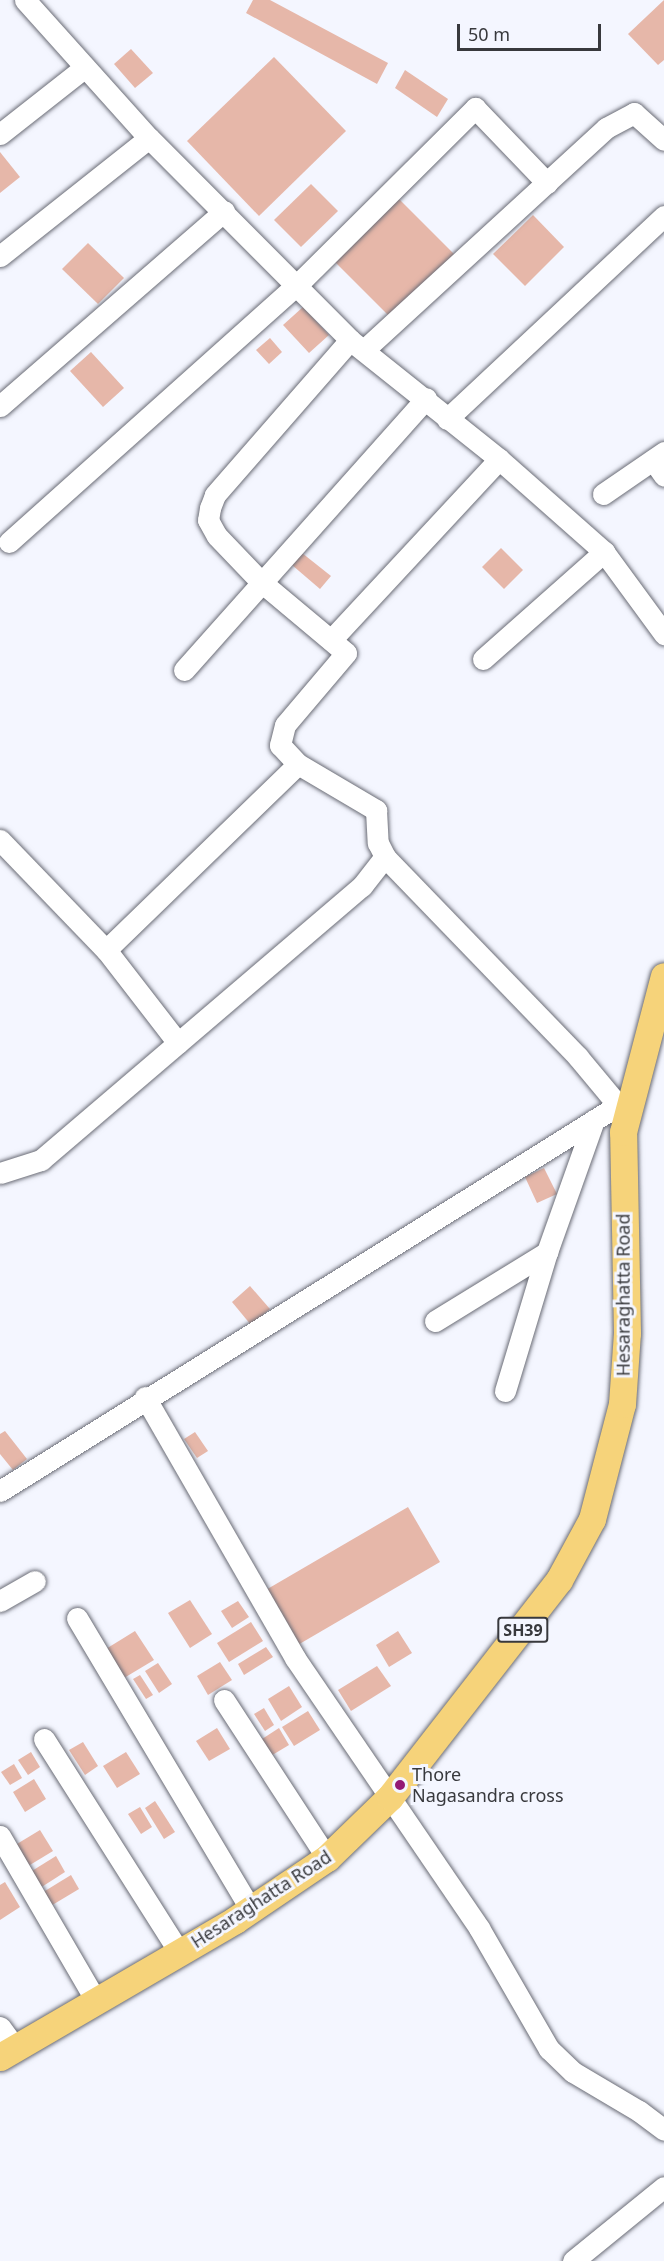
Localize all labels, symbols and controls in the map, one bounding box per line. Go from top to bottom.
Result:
scale bar [460,12,604,50]
text: 50 m [468,22,510,46]
street label: Hesaraghatta Road [612,1214,634,1376]
road number: SH39 [496,1617,550,1643]
place label: Thore Nagasandra cross [412,1764,564,1806]
marker: Thore Nagasandra cross [393,1778,407,1792]
street label: Hesaraghatta Road [187,1846,335,1952]

